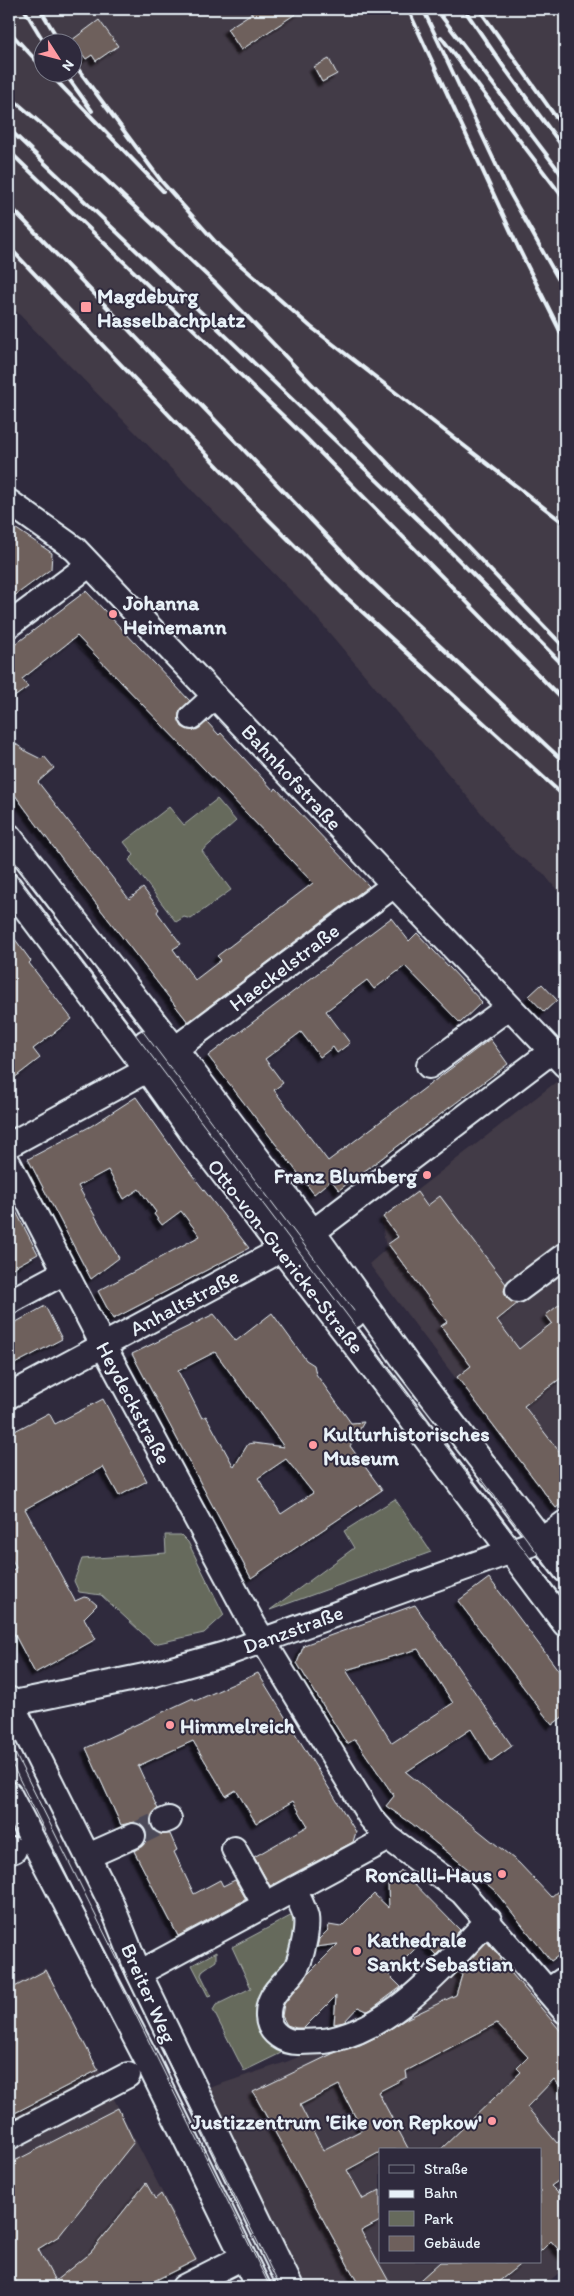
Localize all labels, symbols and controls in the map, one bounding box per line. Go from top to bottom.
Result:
north arrow [32,32,82,82]
text: N [58,57,78,74]
place label: Magdeburg Hasselbachplatz [97,283,246,333]
marker: Magdeburg Hasselbachplatz [79,300,93,314]
place label: Johanna Heinemann [122,590,227,639]
marker: Johanna Heinemann [107,608,119,620]
street label: Bahnhofstraße [236,719,348,835]
street label: Haeckelstraße [224,917,344,1017]
street label: Otto-von-Guericke-Straße [202,1154,370,1358]
place label: Franz Blumberg [274,1163,417,1189]
marker: Franz Blumberg [421,1169,433,1181]
street label: Anhaltstraße [125,1263,243,1341]
street label: Heydeckstraße [91,1337,177,1469]
place label: Kulturhistorisches Museum [323,1421,490,1470]
marker: Kulturhistorisches Museum [307,1439,319,1451]
street label: Danzstraße [239,1599,347,1659]
place label: Himmelreich [180,1713,296,1738]
marker: Himmelreich [164,1719,176,1731]
place label: Roncalli-Haus [365,1862,492,1887]
marker: Roncalli-Haus [496,1868,508,1880]
place label: Kathedrale Sankt Sebastian [367,1927,513,1976]
street label: Breiter Weg [116,1939,182,2047]
marker: Kathedrale Sankt Sebastian [351,1945,363,1957]
place label: Justizzentrum 'Eike von Repkow' [190,2109,482,2135]
marker: Justizzentrum 'Eike von Repkow' [486,2115,498,2127]
legend [379,2148,542,2264]
text: Straße [424,2160,468,2178]
text: Bahn [424,2184,458,2202]
text: Park [424,2210,454,2228]
text: Gebäude [424,2234,481,2252]

